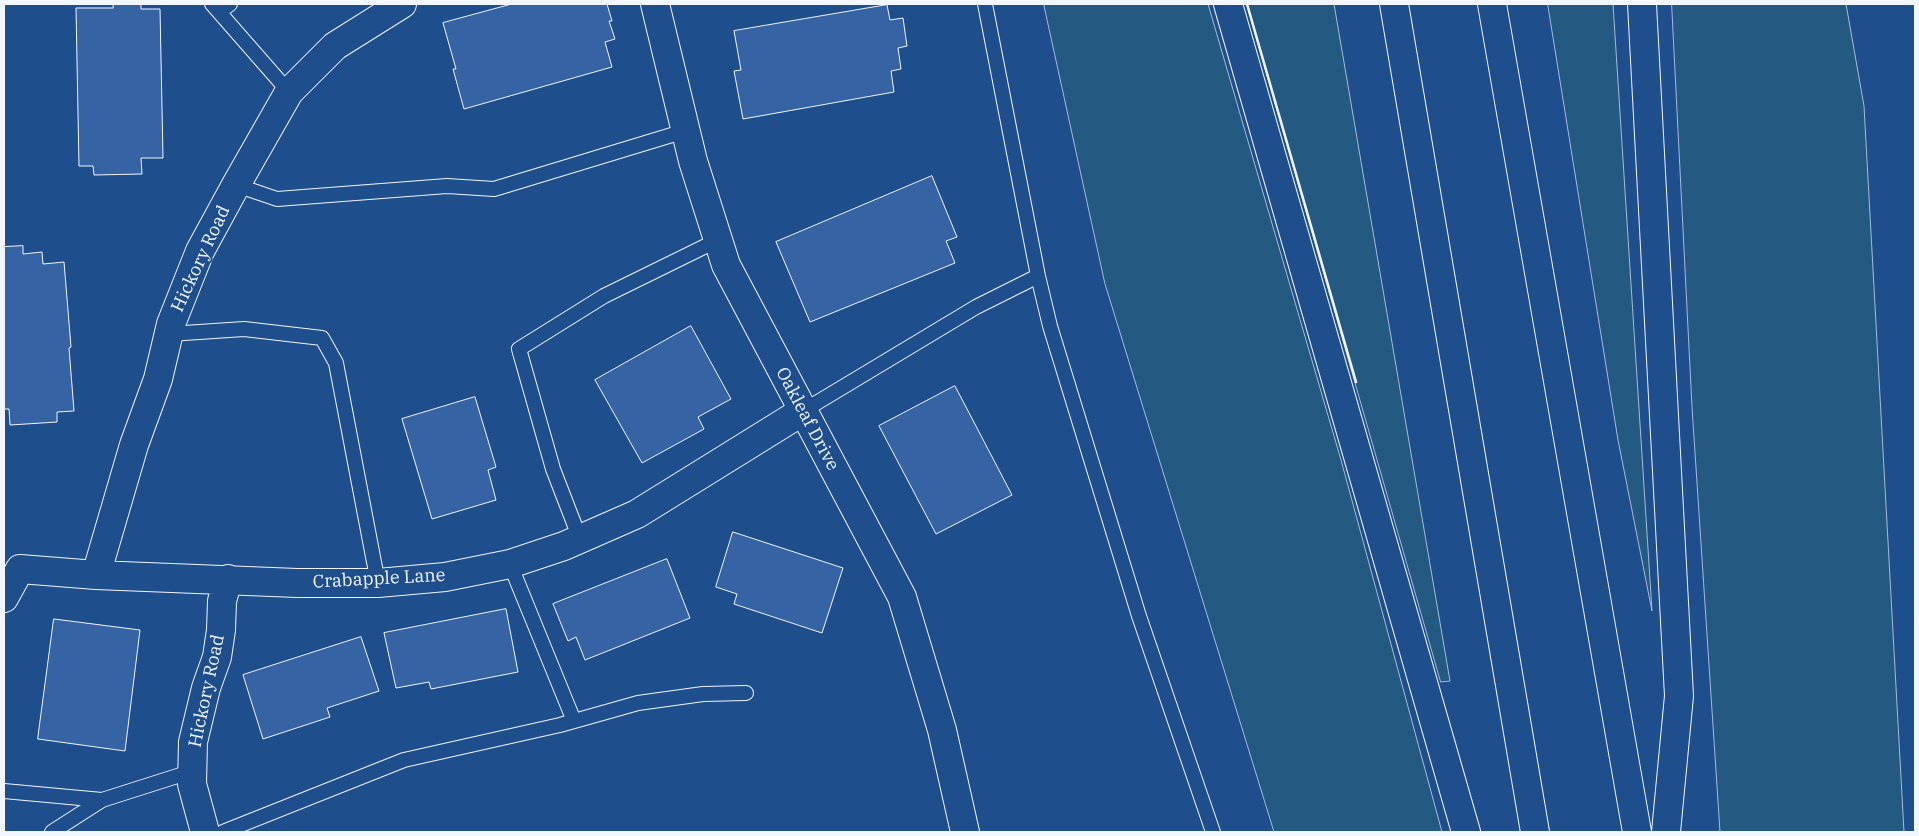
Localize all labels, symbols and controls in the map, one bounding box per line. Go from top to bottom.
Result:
street label: Hickory Road [167,202,235,316]
street label: Oakleaf Drive [771,364,843,474]
street label: Crabapple Lane [312,565,446,593]
street label: Hickory Road [185,633,229,749]

